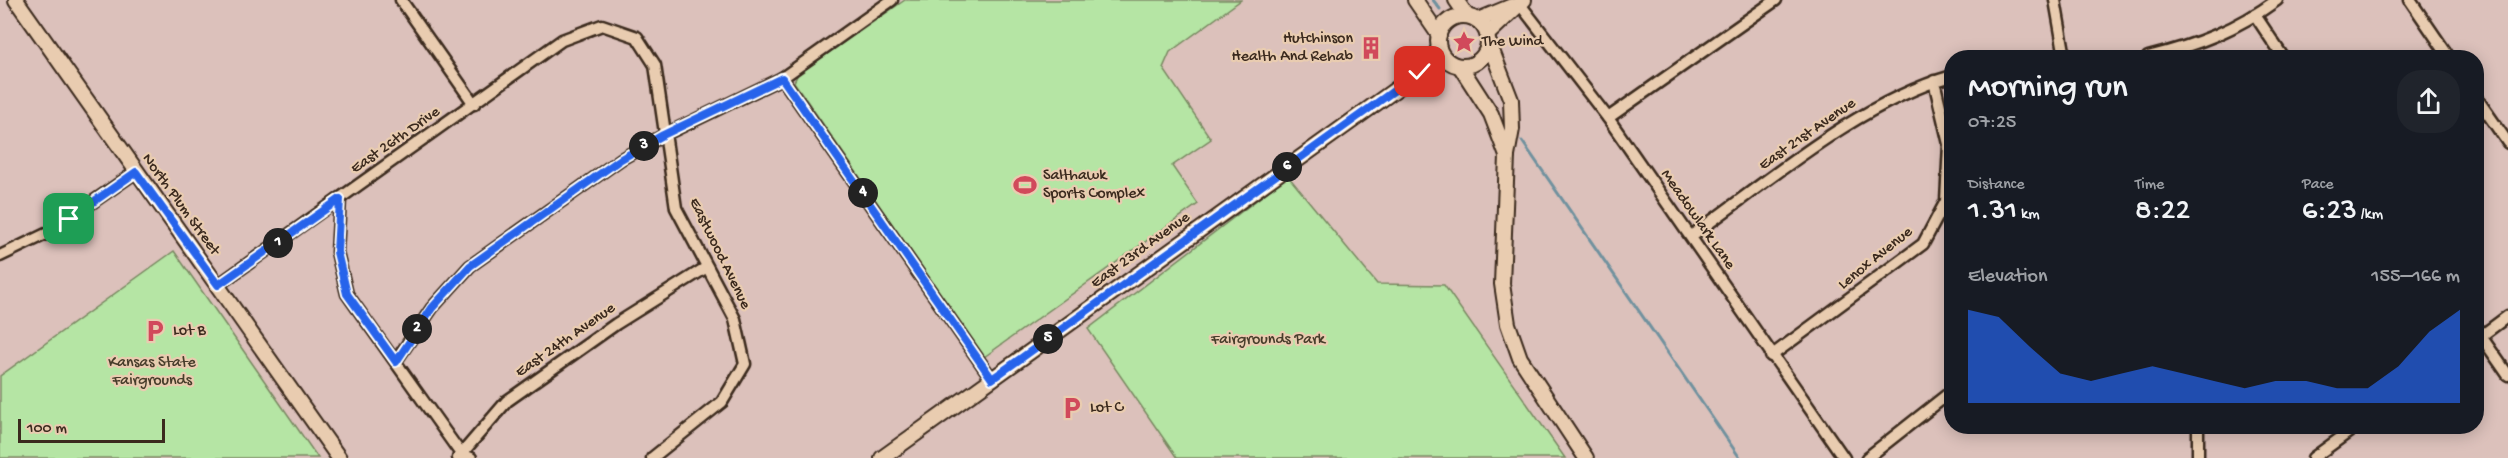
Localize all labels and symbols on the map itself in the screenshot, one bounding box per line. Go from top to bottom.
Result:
place icon: The Wind [1451,29,1477,55]
place label: Hutchinson Health And Rehab [1232,30,1354,67]
place label: The Wind [1481,33,1544,52]
building icon: Hutchinson Health And Rehab [1358,35,1384,61]
pin [1394,46,1445,97]
street label: East 21st Avenue [1756,94,1861,175]
street label: East 26th Drive [348,103,445,179]
pin: 3 [629,131,659,161]
street label: North Plum Street [137,150,224,261]
pin: 6 [1272,152,1302,182]
street label: Meadowlark Lane [1655,166,1739,274]
place label: Salthawk Sports Complex [1043,167,1145,204]
sports icon: Salthawk Sports Complex [1012,172,1038,198]
pin: 4 [848,178,878,208]
pin [43,193,94,244]
street label: Eastwood Avenue [684,195,755,313]
street label: East 23rd Avenue [1088,208,1195,293]
street label: Lenox Avenue [1835,223,1918,295]
pin: 1 [263,228,293,258]
street label: East 24th Avenue [512,299,620,382]
pin: 2 [402,314,432,344]
parking icon: Lot B [142,318,168,344]
place label: Lot B [173,322,206,341]
pin: 5 [1033,324,1063,354]
park label: Fairgrounds Park [1210,331,1327,350]
park label: Kansas State Fairgrounds [108,354,196,391]
parking icon: Lot C [1059,395,1085,421]
place label: Lot C [1090,399,1124,418]
scale bar [18,416,165,444]

